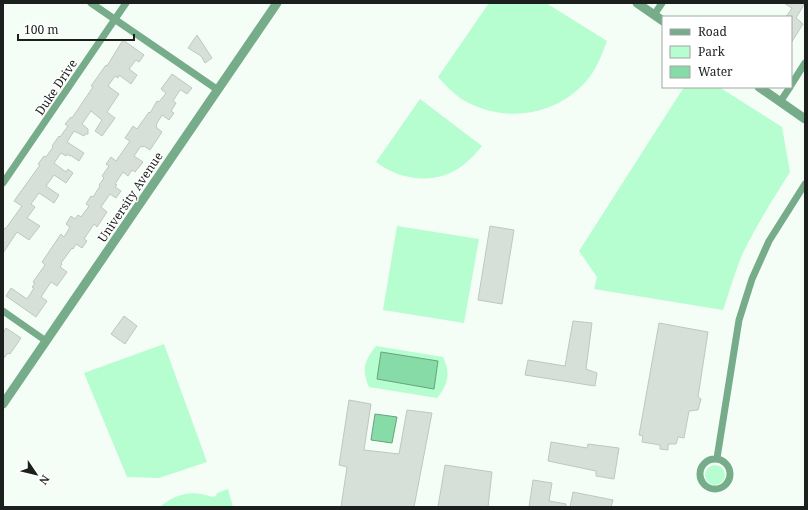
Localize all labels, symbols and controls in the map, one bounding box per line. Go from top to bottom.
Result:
scale bar [18,16,134,42]
legend [662,16,792,88]
text: 100 m [24,21,59,38]
text: Road [698,23,728,40]
text: Park [698,43,726,60]
street label: Duke Drive [31,56,81,118]
text: Water [698,63,733,80]
street label: University Avenue [93,149,167,245]
north arrow [16,454,56,494]
text: N [36,472,53,488]

